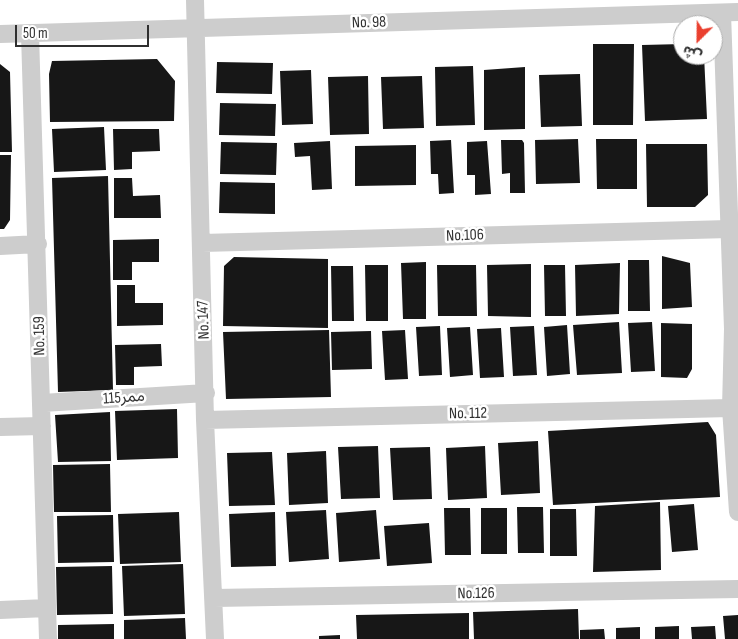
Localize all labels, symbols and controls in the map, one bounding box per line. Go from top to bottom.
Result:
street label: No. 98 [352,13,386,33]
scale bar [18,15,151,47]
north arrow [673,15,723,65]
text: 50 m [23,24,48,43]
text: ش [680,42,704,65]
street label: No.106 [446,226,484,246]
street label: No. 147 [194,300,214,340]
street label: No. 159 [30,316,50,356]
street label: ممر115 [103,387,145,409]
street label: No. 112 [449,404,487,424]
street label: No.126 [457,584,495,604]

